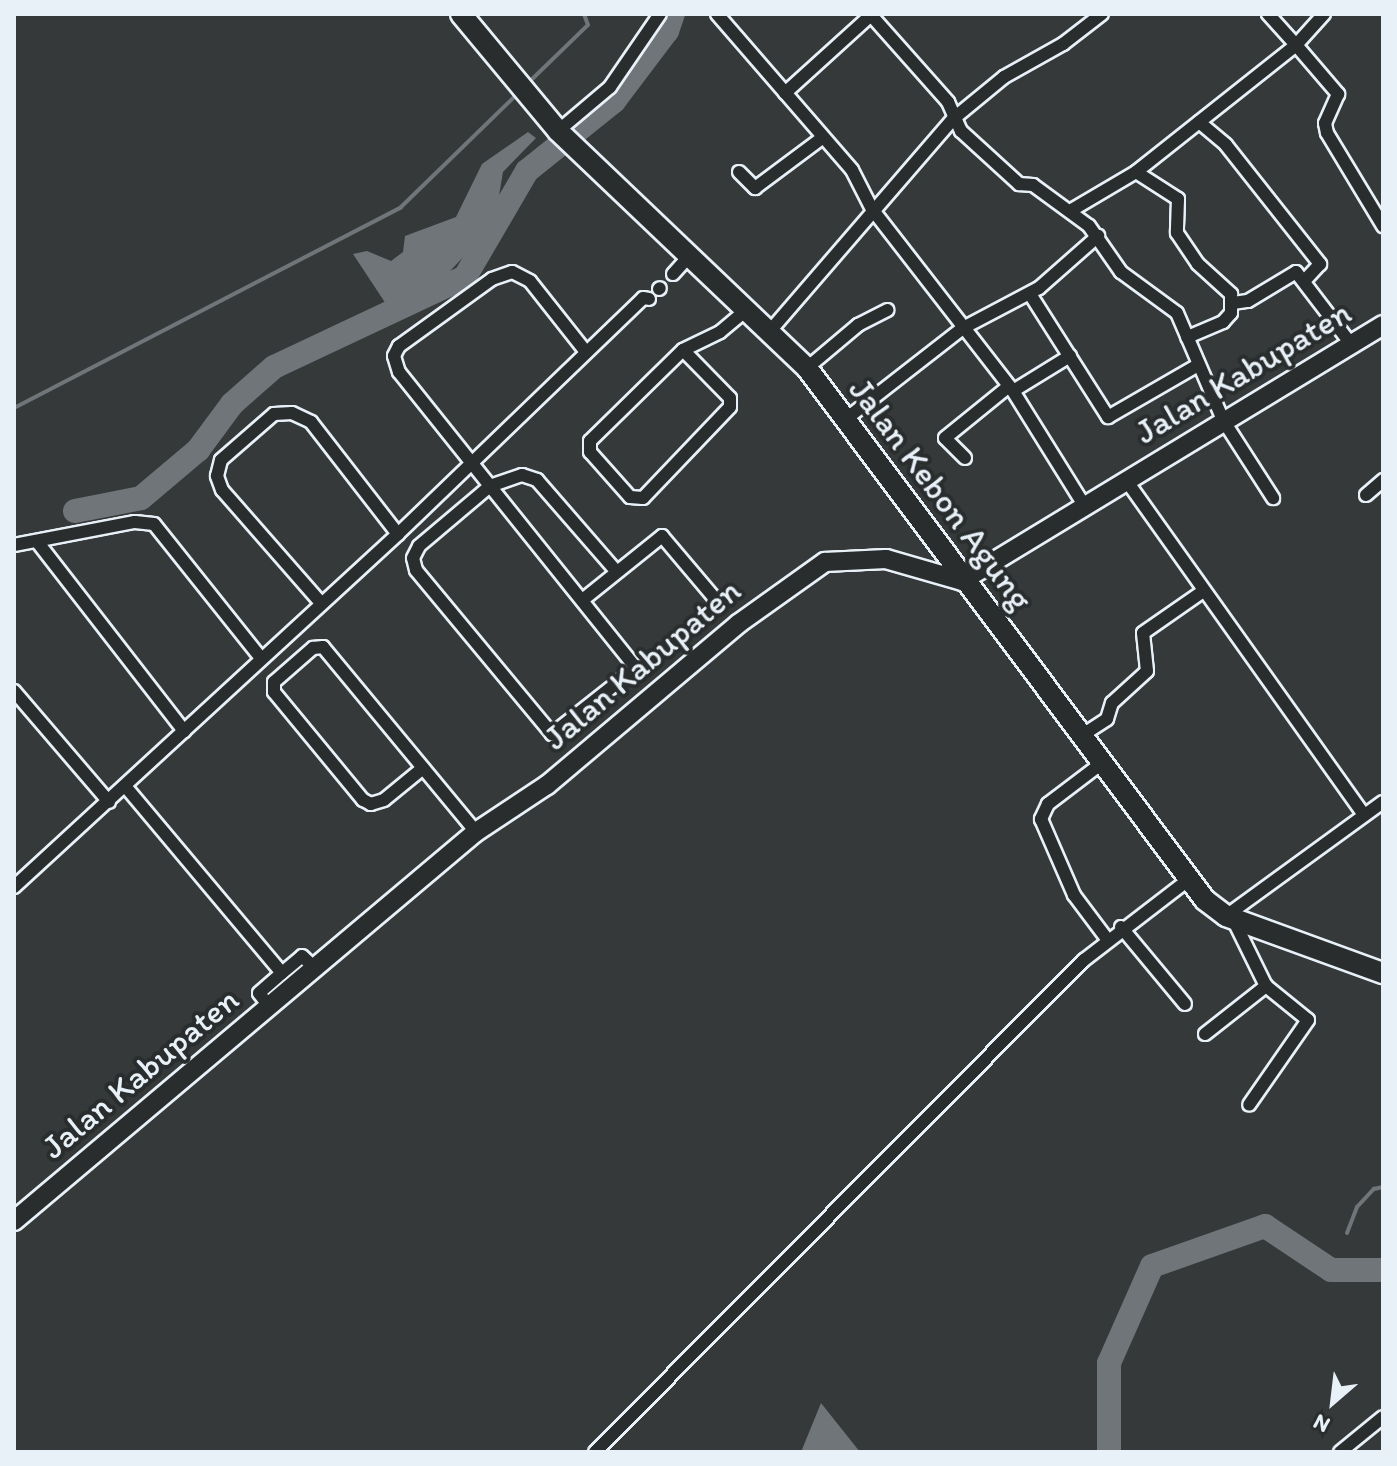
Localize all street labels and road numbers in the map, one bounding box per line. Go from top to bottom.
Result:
street label: Jalan Kabupaten [1128,292,1358,452]
street label: Jalan Kebon Agung [841,371,1041,617]
street label: Jalan Kabupaten [535,570,749,758]
street label: Jalan Kabupaten [33,979,247,1167]

